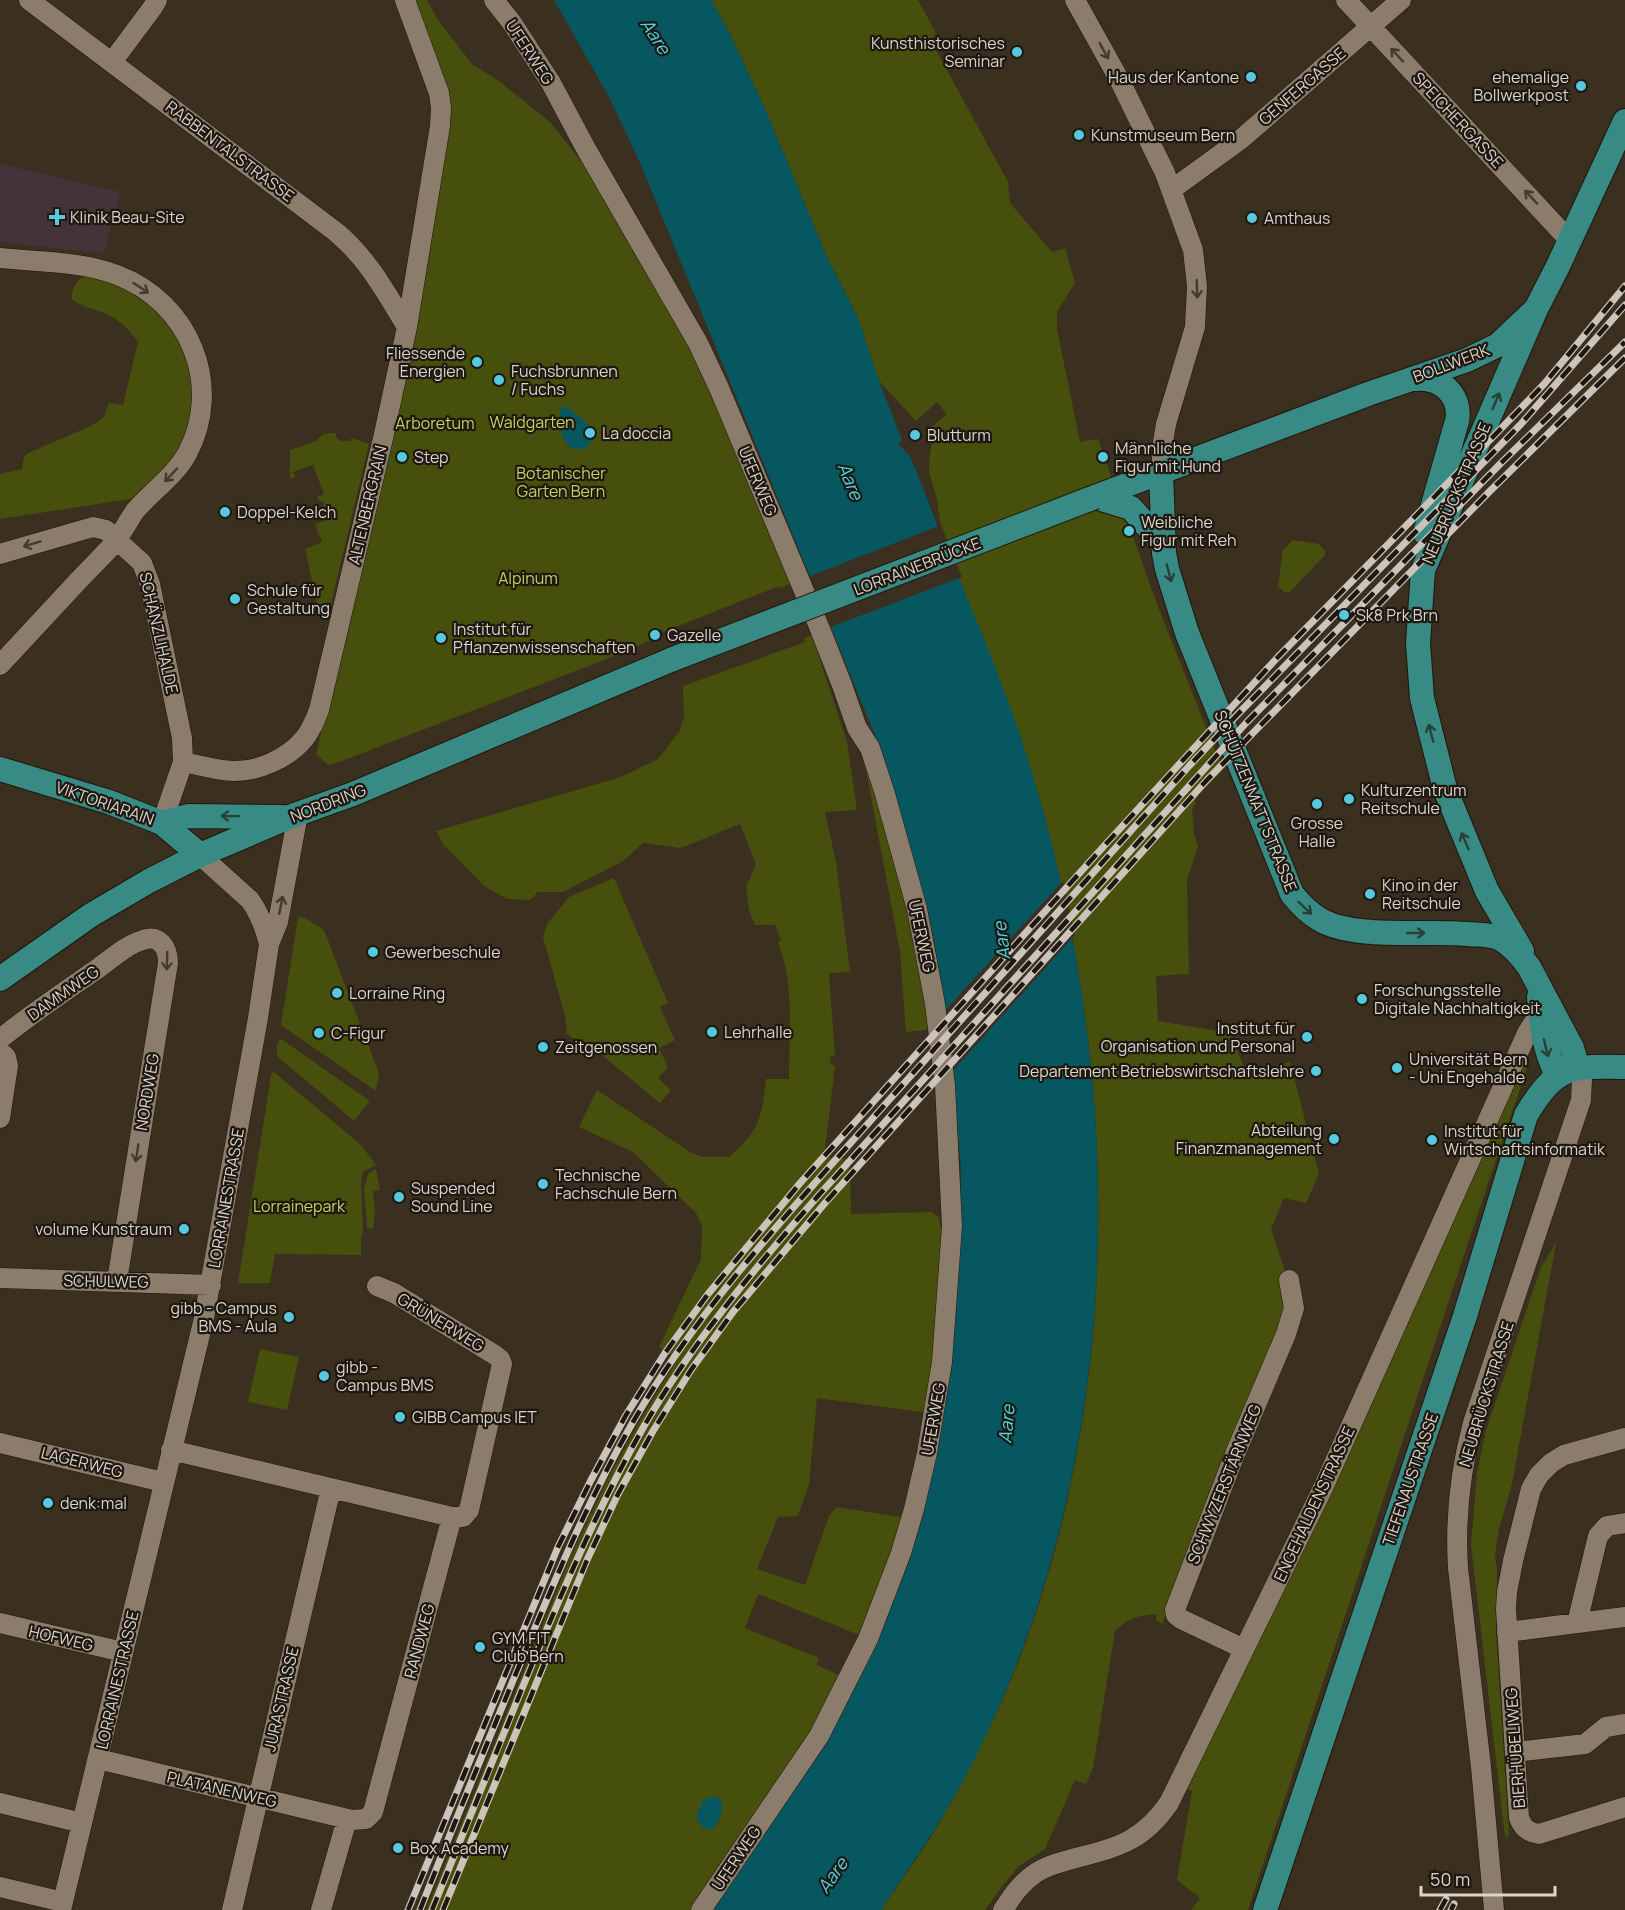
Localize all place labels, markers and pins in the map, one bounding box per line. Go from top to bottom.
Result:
place label: Kunsthistorisches Seminar [871,32,1005,72]
marker: Kunsthistorisches Seminar [1010,45,1024,59]
place label: Haus der Kantone [1108,66,1239,88]
place label: ehemalige Bollwerkpost [1474,66,1569,106]
marker: Haus der Kantone [1244,70,1258,84]
marker: ehemalige Bollwerkpost [1574,79,1588,93]
place label: Kunstmuseum Bern [1091,124,1235,146]
marker: Kunstmuseum Bern [1072,128,1086,142]
place label: Klinik Beau-Site [70,206,185,228]
place label: Amthaus [1264,207,1330,229]
marker: Klinik Beau-Site [48,208,66,226]
marker: Amthaus [1245,211,1259,225]
place label: Fliessende Energien [386,342,465,382]
marker: Fliessende Energien [470,355,484,369]
place label: Fuchsbrunnen / Fuchs [511,360,618,400]
marker: Fuchsbrunnen / Fuchs [492,373,506,387]
place label: La doccia [602,422,671,444]
place label: Blutturm [927,424,991,446]
marker: La doccia [583,426,597,440]
marker: Blutturm [908,428,922,442]
place label: Männliche Figur mit Hund [1115,437,1221,477]
place label: Step [414,446,449,468]
marker: Step [395,450,409,464]
marker: Männliche Figur mit Hund [1096,450,1110,464]
place label: Doppel-Kelch [237,501,336,523]
marker: Doppel-Kelch [218,505,232,519]
place label: Weibliche Figur mit Reh [1141,511,1237,551]
marker: Weibliche Figur mit Reh [1122,524,1136,538]
place label: Schule für Gestaltung [247,579,330,619]
marker: Schule für Gestaltung [228,592,242,606]
place label: Sk8 Prk Brn [1356,604,1438,626]
marker: Sk8 Prk Brn [1337,608,1351,622]
place label: Institut für Pflanzenwissenschaften [453,618,636,658]
place label: Gazelle [667,624,721,646]
marker: Gazelle [648,628,662,642]
marker: Institut für Pflanzenwissenschaften [434,631,448,645]
place label: Kulturzentrum Reitschule [1361,779,1467,819]
marker: Kulturzentrum Reitschule [1342,792,1356,806]
marker: Grosse Halle [1310,797,1324,811]
place label: Grosse Halle [1291,812,1343,852]
place label: Kino in der Reitschule [1382,874,1461,914]
marker: Kino in der Reitschule [1363,887,1377,901]
place label: Gewerbeschule [385,941,501,963]
marker: Gewerbeschule [366,945,380,959]
place label: Forschungsstelle Digitale Nachhaltigkeit [1374,979,1541,1019]
place label: Lorraine Ring [349,982,445,1004]
marker: Lorraine Ring [330,986,344,1000]
marker: Forschungsstelle Digitale Nachhaltigkeit [1355,992,1369,1006]
place label: Institut für Organisation und Personal [1101,1017,1295,1057]
place label: Lehrhalle [724,1021,792,1043]
place label: C-Figur [331,1022,386,1044]
marker: Lehrhalle [705,1025,719,1039]
marker: C-Figur [312,1026,326,1040]
marker: Institut für Organisation und Personal [1300,1030,1314,1044]
place label: Zeitgenossen [555,1036,657,1058]
marker: Zeitgenossen [536,1040,550,1054]
place label: Universität Bern - Uni Engehalde [1409,1048,1528,1088]
place label: Departement Betriebswirtschaftslehre [1019,1060,1304,1082]
marker: Universität Bern - Uni Engehalde [1390,1061,1404,1075]
marker: Departement Betriebswirtschaftslehre [1309,1064,1323,1078]
place label: Abteilung Finanzmanagement [1176,1119,1322,1159]
place label: Institut für Wirtschaftsinformatik [1444,1120,1606,1160]
marker: Abteilung Finanzmanagement [1327,1132,1341,1146]
marker: Institut für Wirtschaftsinformatik [1425,1133,1439,1147]
place label: Technische Fachschule Bern [555,1164,677,1204]
place label: Suspended Sound Line [411,1177,495,1217]
marker: Technische Fachschule Bern [536,1177,550,1191]
marker: Suspended Sound Line [392,1190,406,1204]
place label: volume Kunstraum [35,1218,172,1240]
marker: volume Kunstraum [177,1222,191,1236]
place label: gibb - Campus BMS - Aula [170,1297,277,1337]
marker: gibb - Campus BMS - Aula [282,1310,296,1324]
place label: gibb - Campus BMS [336,1356,434,1396]
marker: gibb - Campus BMS [317,1369,331,1383]
place label: GIBB Campus IET [412,1406,537,1428]
marker: GIBB Campus IET [393,1410,407,1424]
place label: denk:mal [60,1492,127,1514]
marker: denk:mal [41,1496,55,1510]
place label: GYM FIT Club Bern [492,1627,564,1667]
marker: GYM FIT Club Bern [473,1640,487,1654]
place label: Box Academy [410,1837,509,1859]
marker: Box Academy [391,1841,405,1855]

